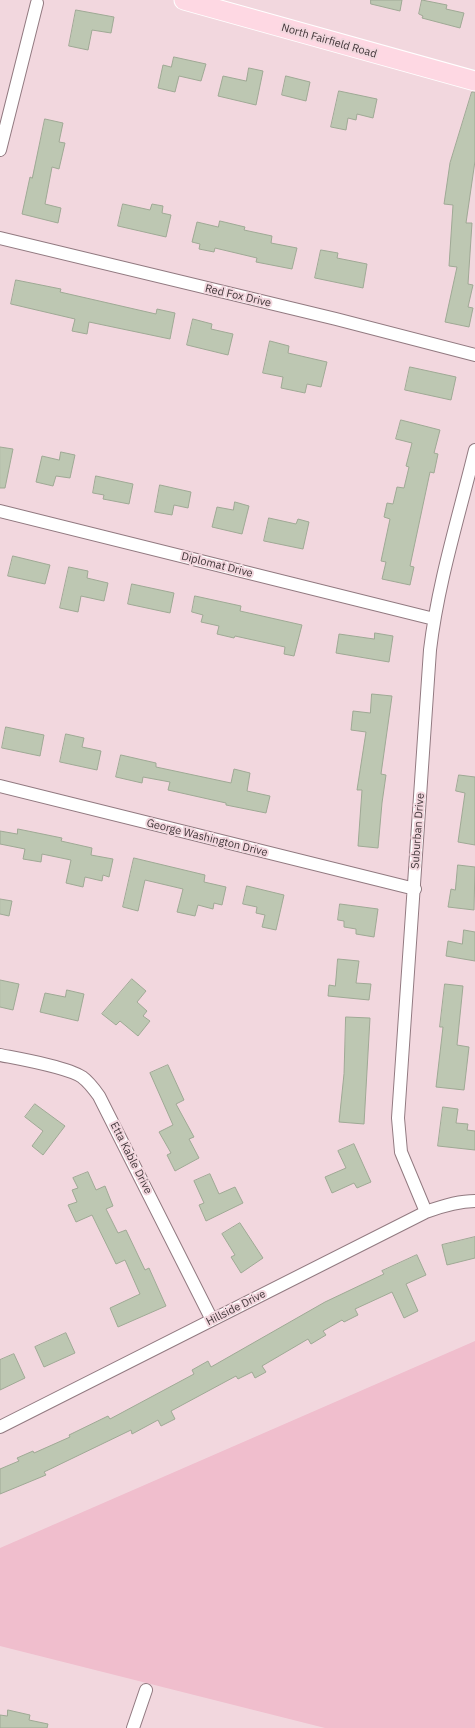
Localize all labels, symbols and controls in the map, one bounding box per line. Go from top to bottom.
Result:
street label: North Fairfield Road [280,21,378,61]
street label: Red Fox Drive [204,282,272,310]
street label: Diplomat Drive [180,550,254,580]
street label: Suburban Drive [409,793,427,869]
street label: George Washington Drive [145,817,269,859]
street label: Etta Kable Drive [107,1120,155,1196]
street label: Hillside Drive [204,1287,268,1329]

